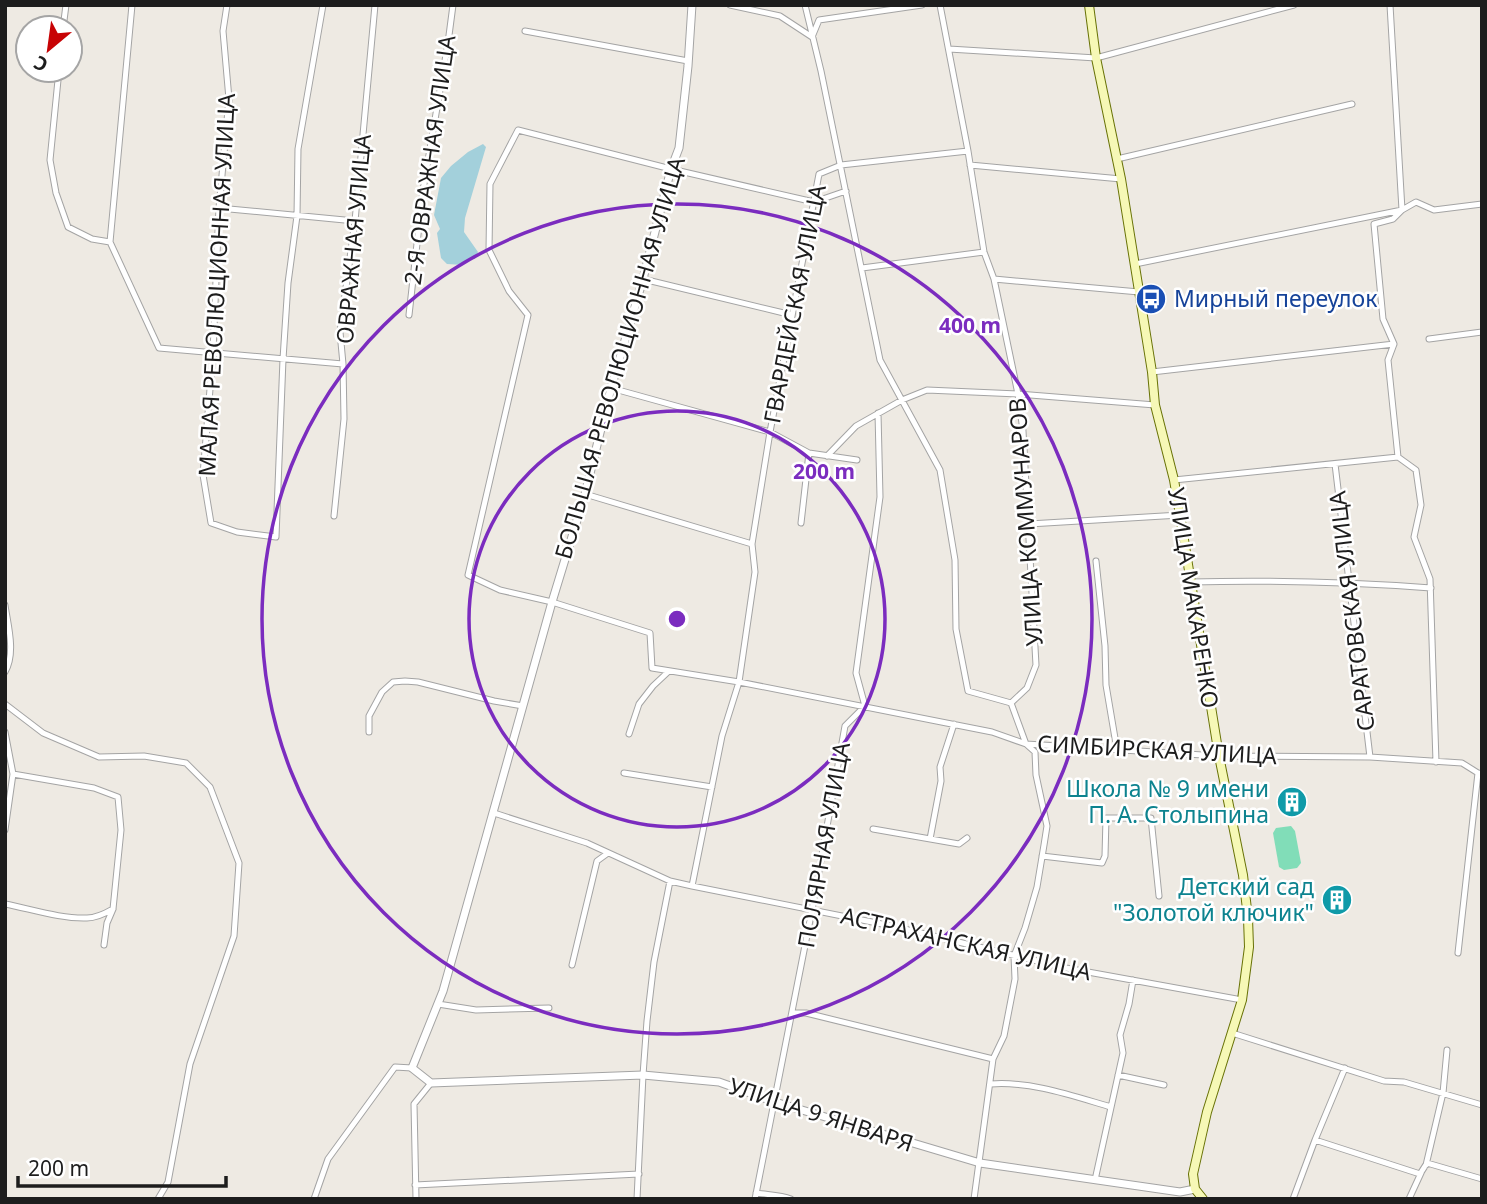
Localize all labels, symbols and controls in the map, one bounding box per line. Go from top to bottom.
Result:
north arrow [14,14,84,84]
street label: 2-Я ОВРАЖНАЯ УЛИЦА [396,33,462,287]
text: С [29,50,52,78]
street label: МАЛАЯ РЕВОЛЮЦИОННАЯ УЛИЦА [190,92,242,477]
street label: ОВРАЖНАЯ УЛИЦА [328,132,378,345]
street label: БОЛЬШАЯ РЕВОЛЮЦИОННАЯ УЛИЦА [546,153,692,563]
street label: ГВАРДЕЙСКАЯ УЛИЦА [755,181,833,426]
bus stop icon: Мирный переулок [1134,282,1168,316]
place label: Мирный переулок [1174,282,1378,314]
text: 400 m [939,311,1001,339]
street label: УЛИЦА КОММУНАРОВ [1000,397,1050,647]
text: 200 m [793,457,855,485]
street label: УЛИЦА МАКАРЕНКО [1161,485,1227,710]
street label: САРАТОВСКАЯ УЛИЦА [1320,489,1382,733]
centre of rings [665,607,689,631]
street label: СИМБИРСКАЯ УЛИЦА [1036,727,1278,771]
street label: ПОЛЯРНАЯ УЛИЦА [789,739,857,950]
place label: Школа № 9 имени П. А. Столыпина [1066,772,1269,830]
building icon: Школа № 9 имени П. А. Столыпина [1275,785,1309,819]
place label: Детский сад "Золотой ключик" [1113,870,1314,928]
building icon: Детский сад "Золотой ключик" [1320,883,1354,917]
street label: АСТРАХАНСКАЯ УЛИЦА [838,899,1095,987]
street label: УЛИЦА 9 ЯНВАРЯ [725,1069,918,1159]
scale bar [18,1144,226,1188]
text: 200 m [28,1154,89,1182]

